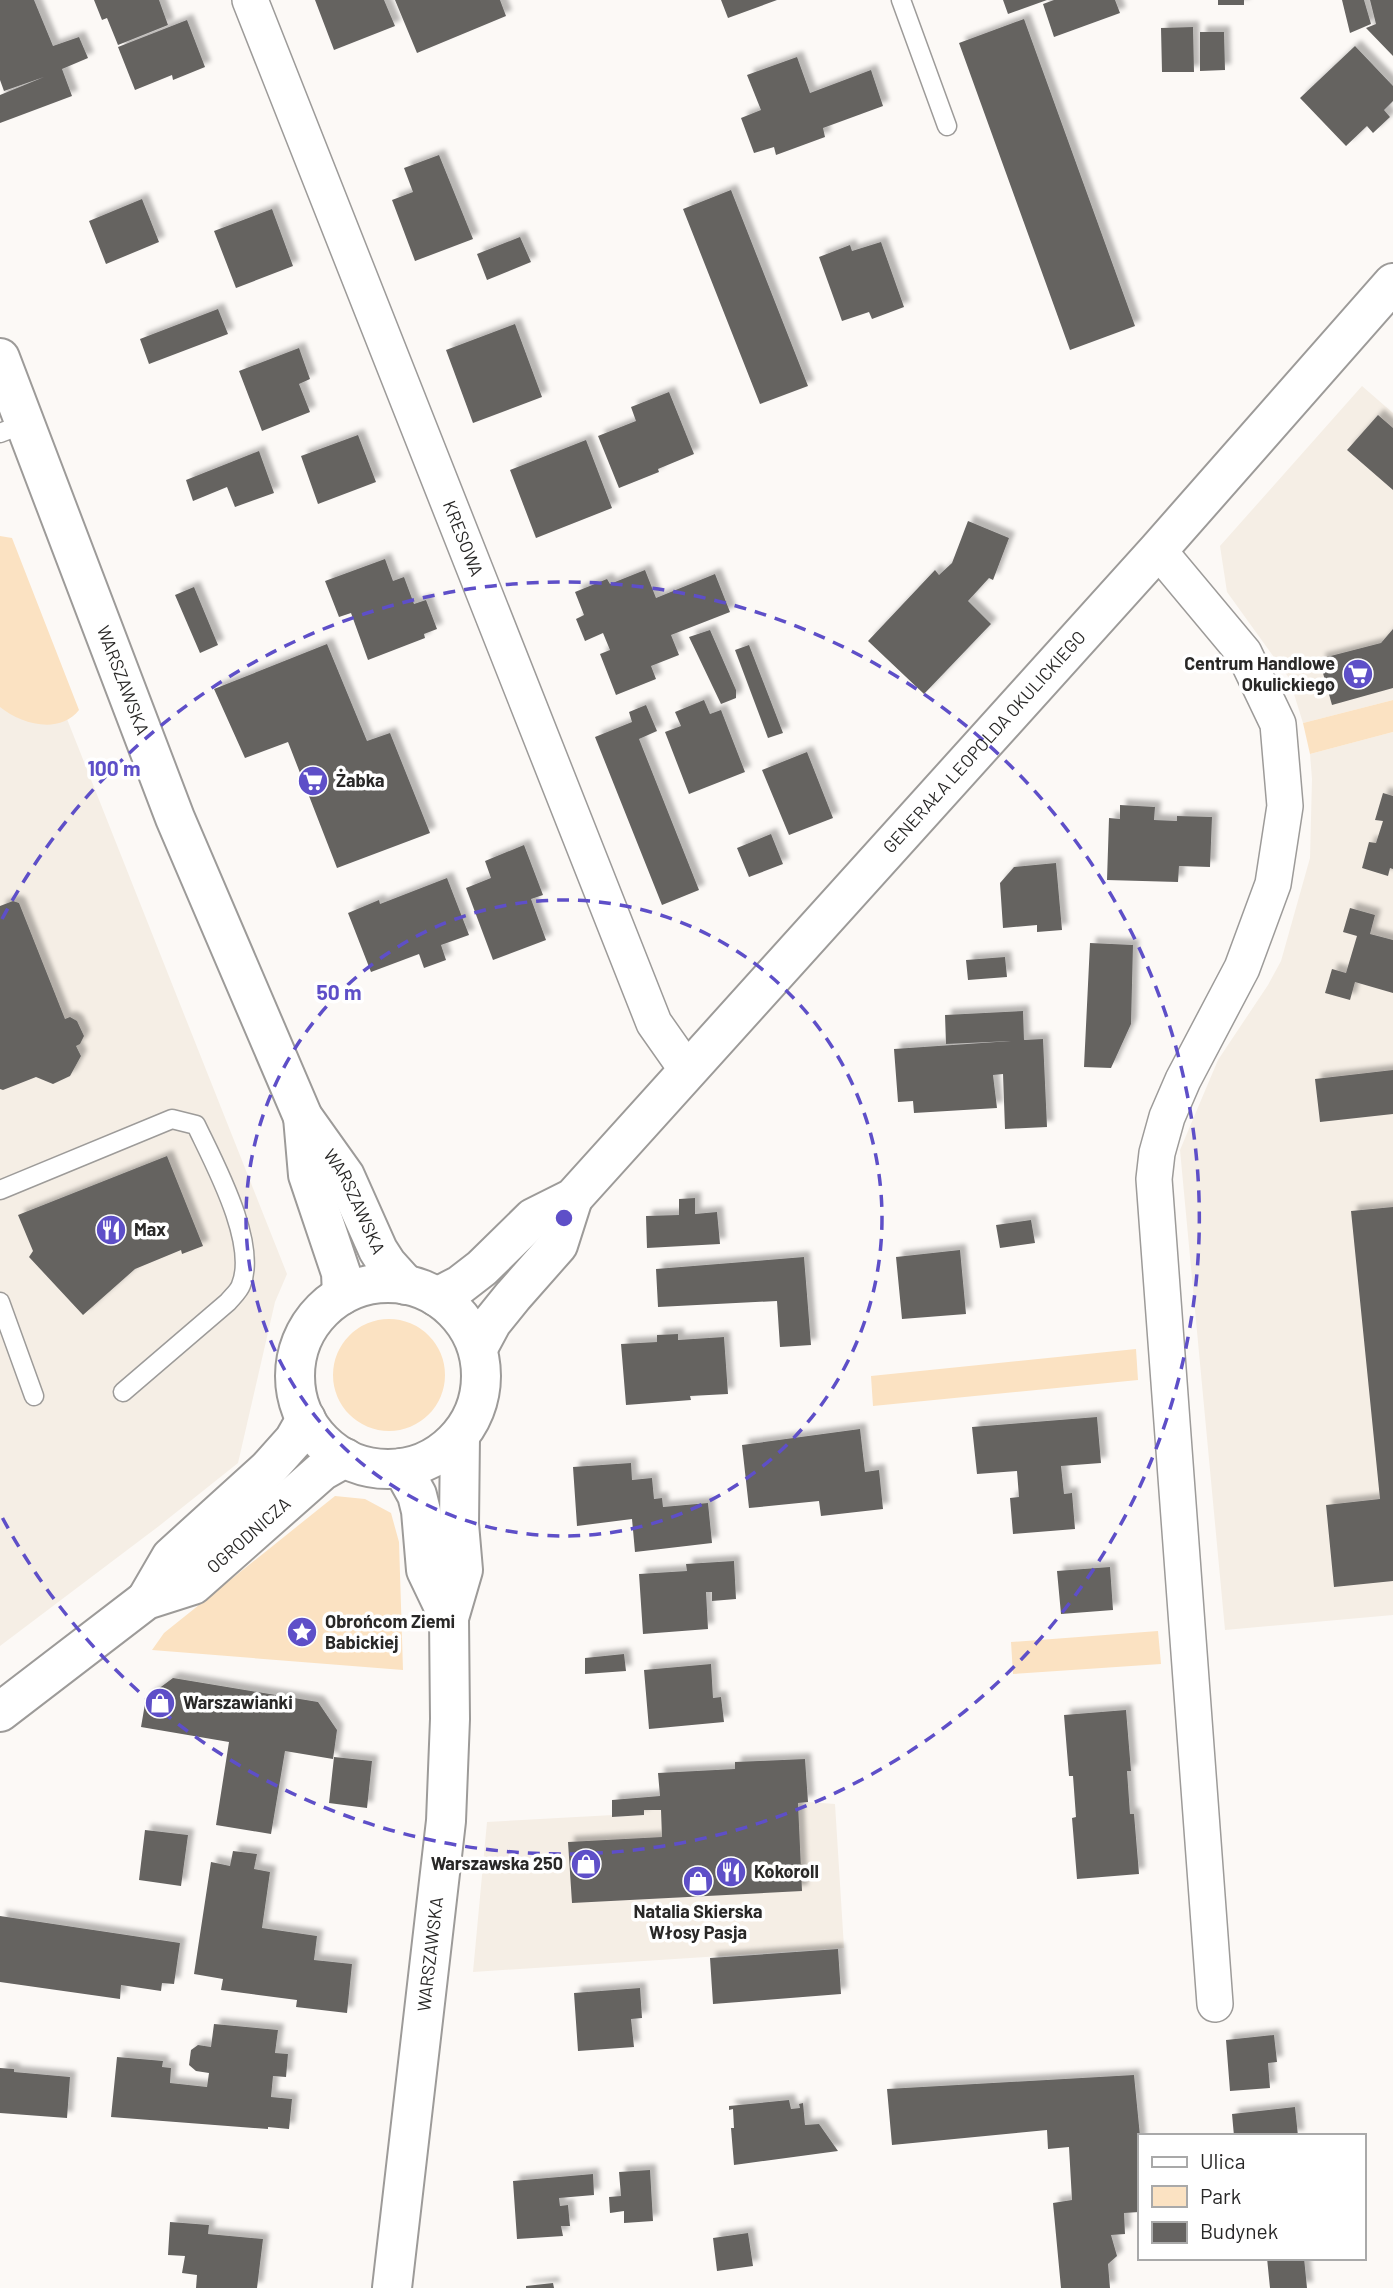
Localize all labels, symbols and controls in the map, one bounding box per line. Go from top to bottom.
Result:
street label: KRESOWA [439,497,488,579]
street label: WARSZAWSKA [93,622,154,738]
street label: GENERAŁA LEOPOLDA OKULICKIEGO [878,626,1090,857]
place label: Centrum Handlowe Okulickiego [1184,652,1335,695]
supermarket icon: Centrum Handlowe Okulickiego [1341,657,1375,691]
text: 100 m [87,755,141,780]
supermarket icon: Żabka [296,764,330,798]
place label: Żabka [336,769,384,791]
text: 50 m [316,979,362,1004]
street label: WARSZAWSKA [319,1144,391,1258]
centre of rings [552,1206,576,1230]
restaurant icon: Max [94,1213,128,1247]
place label: Max [134,1218,166,1240]
street label: OGRODNICZA [202,1492,295,1578]
place label: Obrońcom Ziemi Babickiej [325,1610,455,1653]
place icon: Obrońcom Ziemi Babickiej [285,1615,319,1649]
shop icon: Warszawianki [143,1686,177,1720]
place label: Warszawianki [183,1691,293,1713]
shop icon: Warszawska 250 [569,1847,603,1881]
place label: Warszawska 250 [431,1852,563,1874]
restaurant icon: Kokoroll [714,1855,748,1889]
place label: Kokoroll [754,1860,819,1882]
shop icon: Natalia Skierska Włosy Pasja [681,1864,715,1898]
street label: WARSZAWSKA [412,1896,447,2013]
place label: Natalia Skierska Włosy Pasja [634,1900,762,1943]
legend [1138,2134,1365,2260]
text: Ulica [1200,2148,1245,2173]
text: Park [1200,2183,1241,2208]
text: Budynek [1200,2218,1278,2243]

